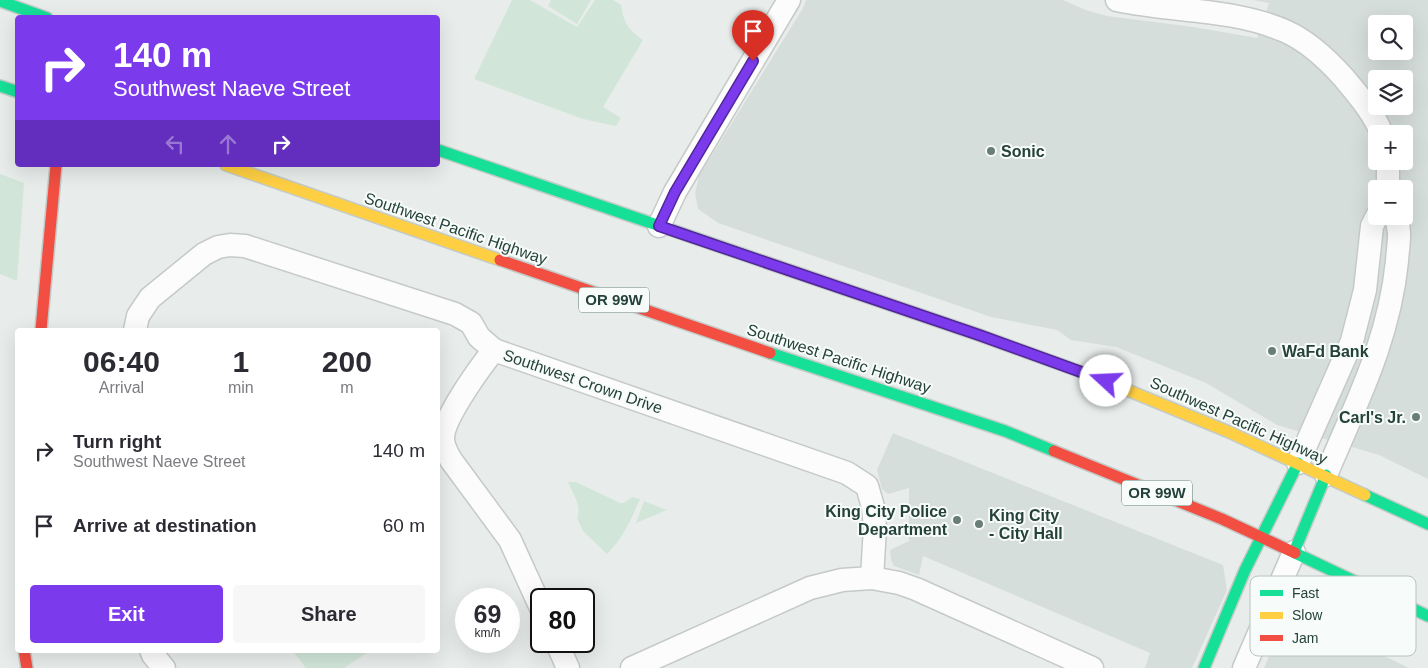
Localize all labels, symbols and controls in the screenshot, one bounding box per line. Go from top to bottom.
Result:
pin [732,10,774,61]
map controls [1368,15,1413,225]
button: search [1368,15,1413,60]
icon: arrive [739,17,767,45]
icon: right [30,35,95,100]
text: 140 m [113,35,212,74]
button: layers [1368,70,1413,115]
text: Southwest Naeve Street [113,76,350,101]
button: + [1368,125,1413,170]
icon: left [161,130,189,158]
icon: ahead [214,130,242,158]
icon: right [267,130,295,158]
place label: Sonic [1001,143,1045,160]
marker: Sonic [985,145,997,157]
button: − [1368,180,1413,225]
street label: Southwest Pacific Highway [362,189,549,268]
road number: OR 99W [579,288,649,312]
street label: Southwest Pacific Highway [745,321,933,396]
place label: WaFd Bank [1282,343,1369,360]
text: 06:40 [83,345,160,378]
text: 1 [232,345,249,378]
text: 200 [322,345,372,378]
marker: WaFd Bank [1266,345,1278,357]
street label: Southwest Crown Drive [501,346,665,417]
position arrow [1079,354,1131,406]
street label: Southwest Pacific Highway [1148,374,1330,467]
text: Arrival [99,379,144,396]
text: min [228,379,254,396]
text: m [340,379,353,396]
place label: Carl's Jr. [1339,409,1406,426]
marker: Carl's Jr. [1410,411,1422,423]
text: Turn right [73,431,161,452]
icon: right [30,437,58,465]
text: 140 m [372,440,425,461]
text: Southwest Naeve Street [73,453,246,470]
road number: OR 99W [1122,480,1192,506]
place label: King City Police Department [825,503,948,538]
place label: King City - City Hall [989,507,1063,542]
icon: arrive [30,512,58,540]
marker: King City Police Department [951,514,963,526]
text: Arrive at destination [73,515,257,536]
text: 60 m [383,515,425,536]
marker: King City - City Hall [973,518,985,530]
legend [1250,576,1416,656]
button: Exit [30,585,223,643]
button: Share [233,585,425,643]
text: Fast [1292,585,1319,601]
speed limit sign: 80 [530,588,595,653]
text: 69 [474,600,501,628]
text: Slow [1292,607,1323,623]
text: km/h [474,626,501,640]
text: Jam [1292,630,1318,646]

